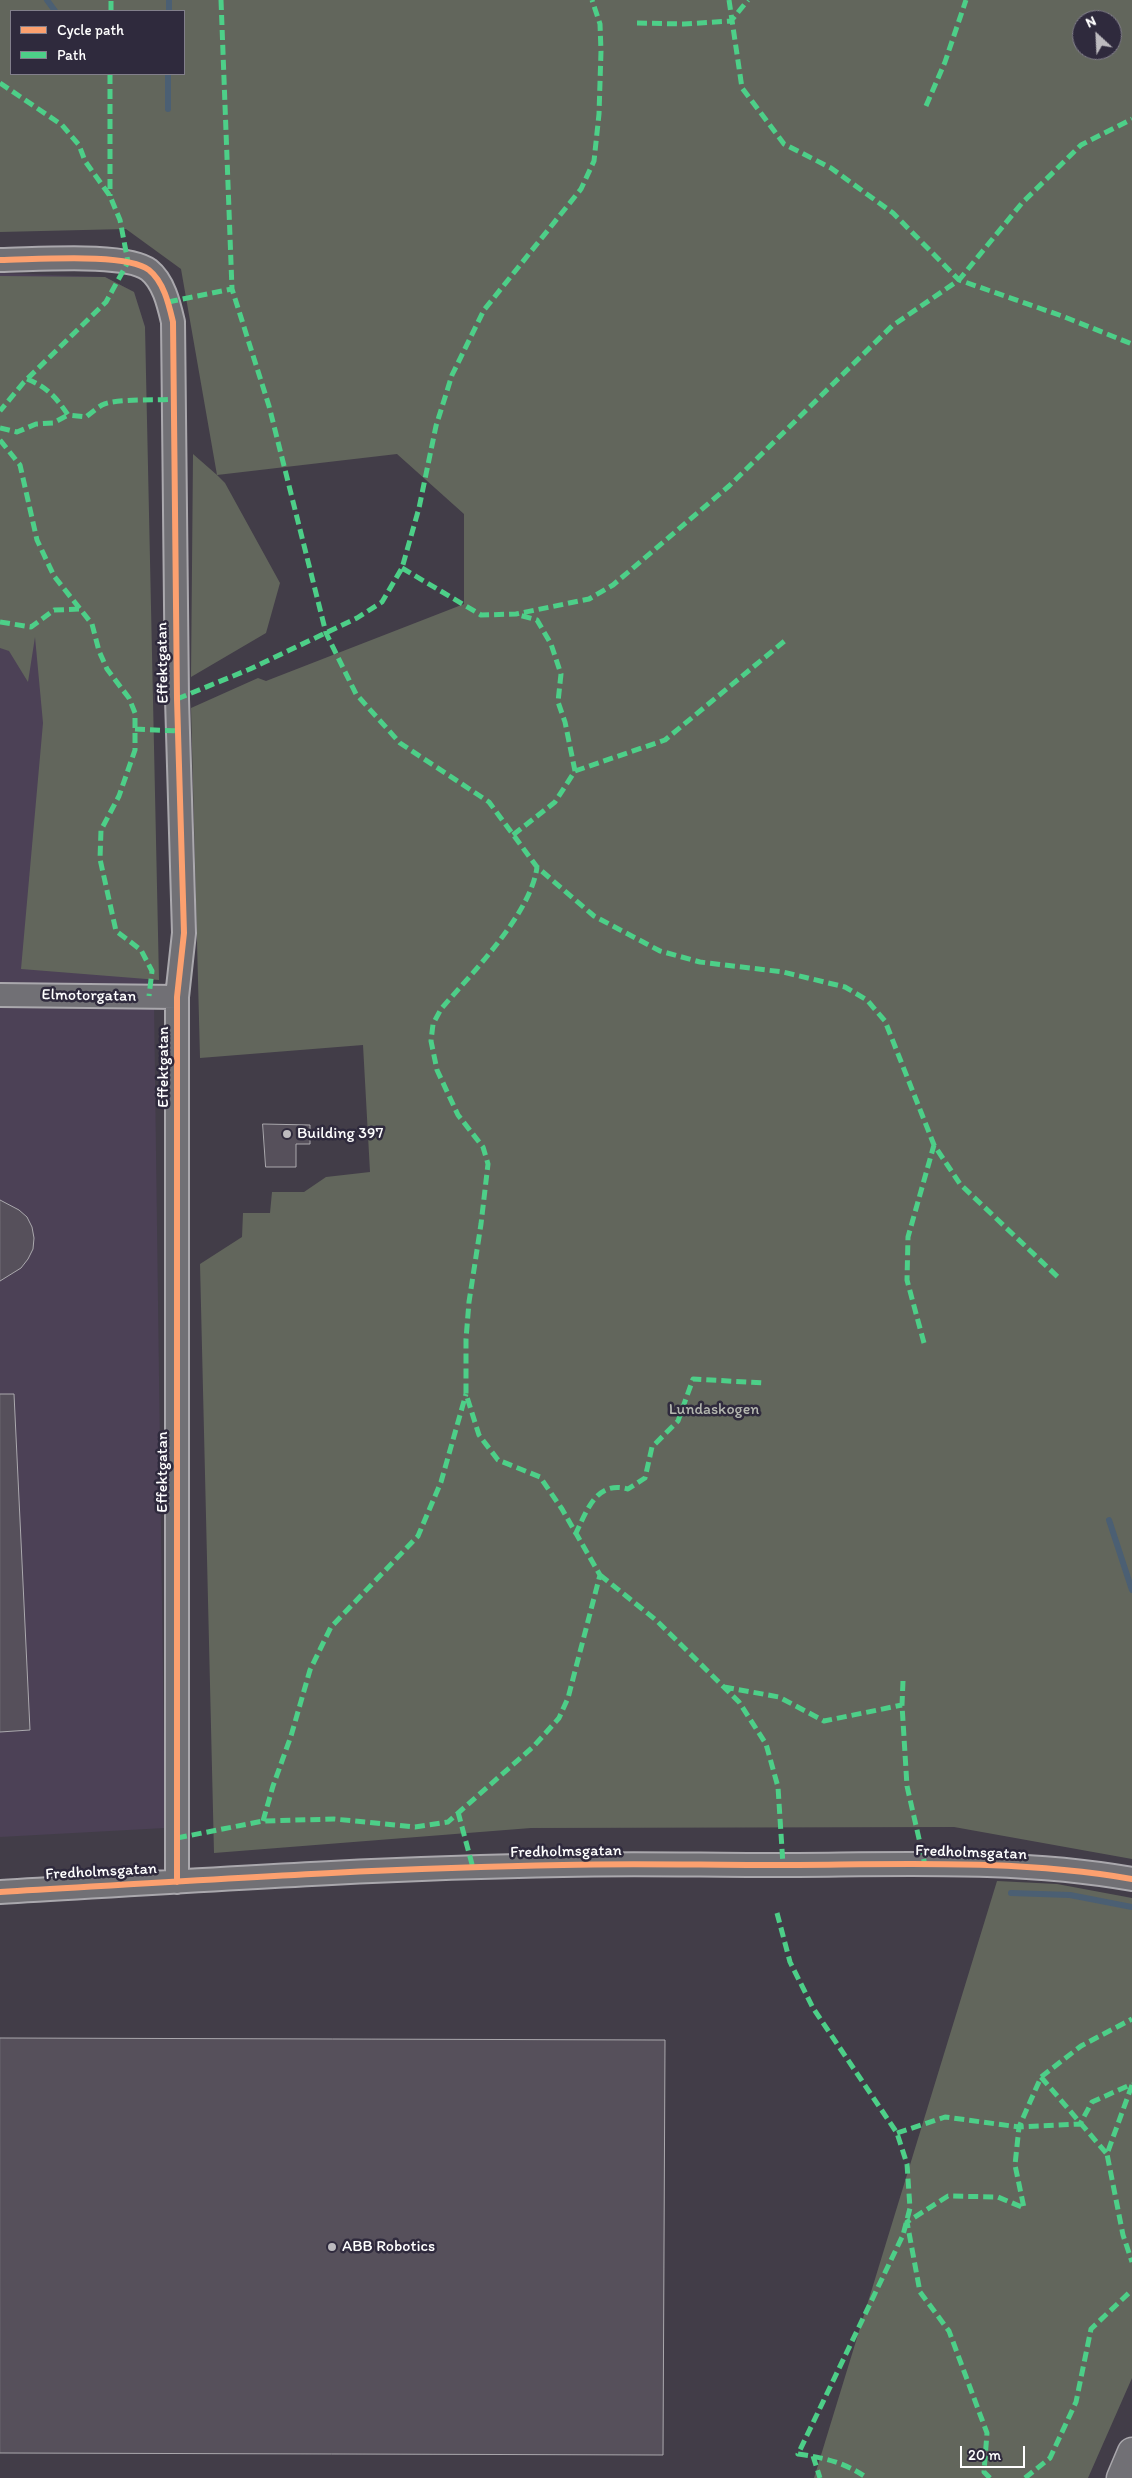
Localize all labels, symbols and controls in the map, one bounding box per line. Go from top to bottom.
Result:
legend [10,10,185,75]
north arrow [1072,10,1122,60]
text: N [1083,12,1099,32]
text: Cycle path [57,21,124,39]
text: Path [57,46,86,64]
street label: Effektgatan [153,622,173,704]
street label: Elmotorgatan [41,986,137,1006]
street label: Effektgatan [154,1026,174,1108]
place label: Building 397 [297,1124,383,1144]
marker: Building 397 [281,1128,293,1140]
park label: Lundaskogen [669,1400,759,1420]
street label: Effektgatan [153,1431,173,1513]
street label: Fredholmsgatan [510,1841,622,1863]
street label: Fredholmsgatan [915,1841,1027,1865]
street label: Fredholmsgatan [45,1859,157,1885]
place label: ABB Robotics [342,2237,435,2257]
marker: ABB Robotics [326,2241,338,2253]
scale bar [962,2436,1027,2468]
text: 20 m [968,2446,1001,2464]

